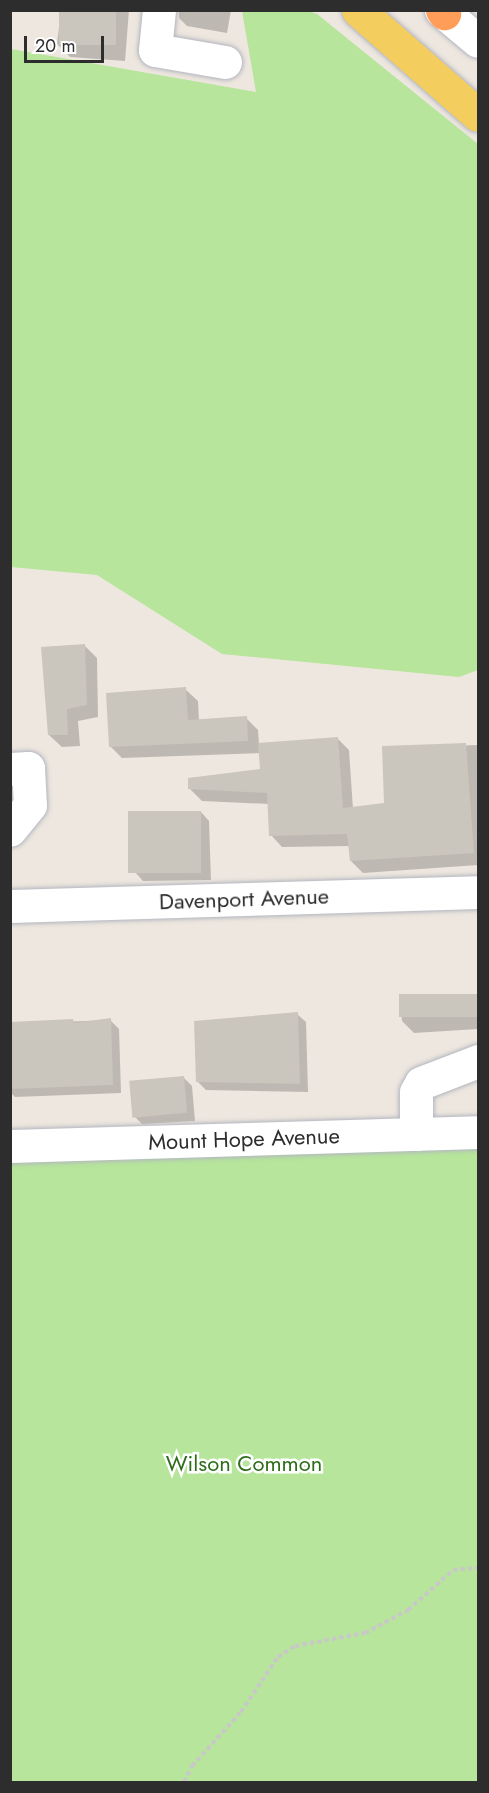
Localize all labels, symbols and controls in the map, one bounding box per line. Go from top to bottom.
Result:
scale bar [27,24,106,62]
text: 20 m [35,33,75,59]
street label: Davenport Avenue [159,883,329,915]
street label: Mount Hope Avenue [148,1122,340,1156]
park label: Wilson Common [166,1451,322,1477]

